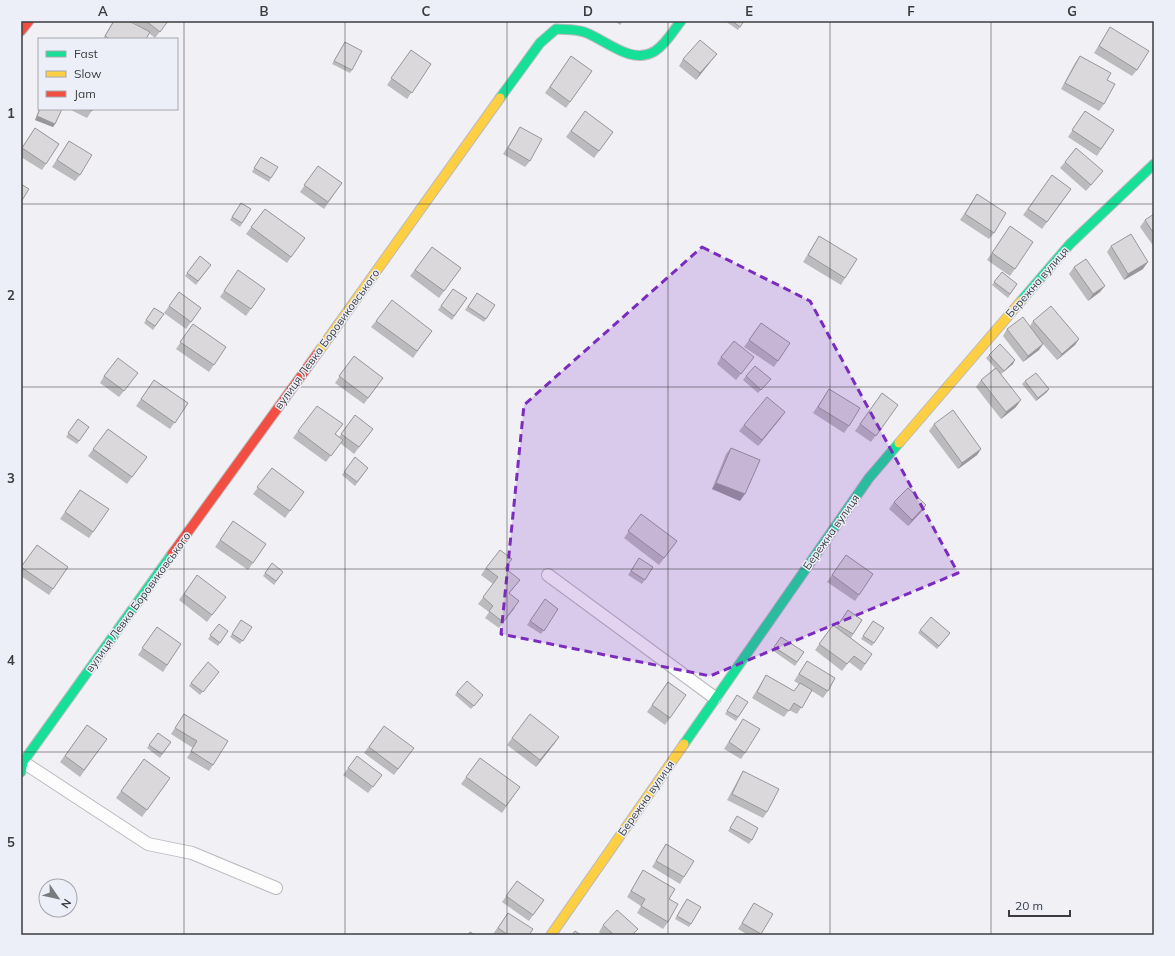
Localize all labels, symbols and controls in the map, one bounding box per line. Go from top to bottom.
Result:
text: A [98,3,108,19]
text: B [260,3,269,19]
text: C [422,3,431,19]
text: D [583,3,593,19]
text: E [745,3,753,19]
text: F [907,3,915,19]
text: G [1067,3,1077,19]
legend [38,38,178,110]
text: Fast [74,46,98,61]
text: Slow [74,66,102,81]
text: Jam [74,86,96,101]
text: 1 [7,105,15,121]
street label: Бережна вулиця [1003,244,1071,320]
street label: вулиця Левка Боровиковського [271,266,383,412]
text: 2 [7,287,15,303]
text: 3 [7,470,15,486]
street label: Бережна вулиця [800,492,862,572]
street label: вулиця Левка Боровиковського [82,529,194,675]
text: 4 [7,652,15,668]
street label: Бережна вулиця [615,758,677,838]
text: 5 [7,834,15,850]
north arrow [38,878,78,918]
scale bar [1009,892,1070,918]
text: N [58,896,74,911]
text: 20 m [1015,898,1043,913]

